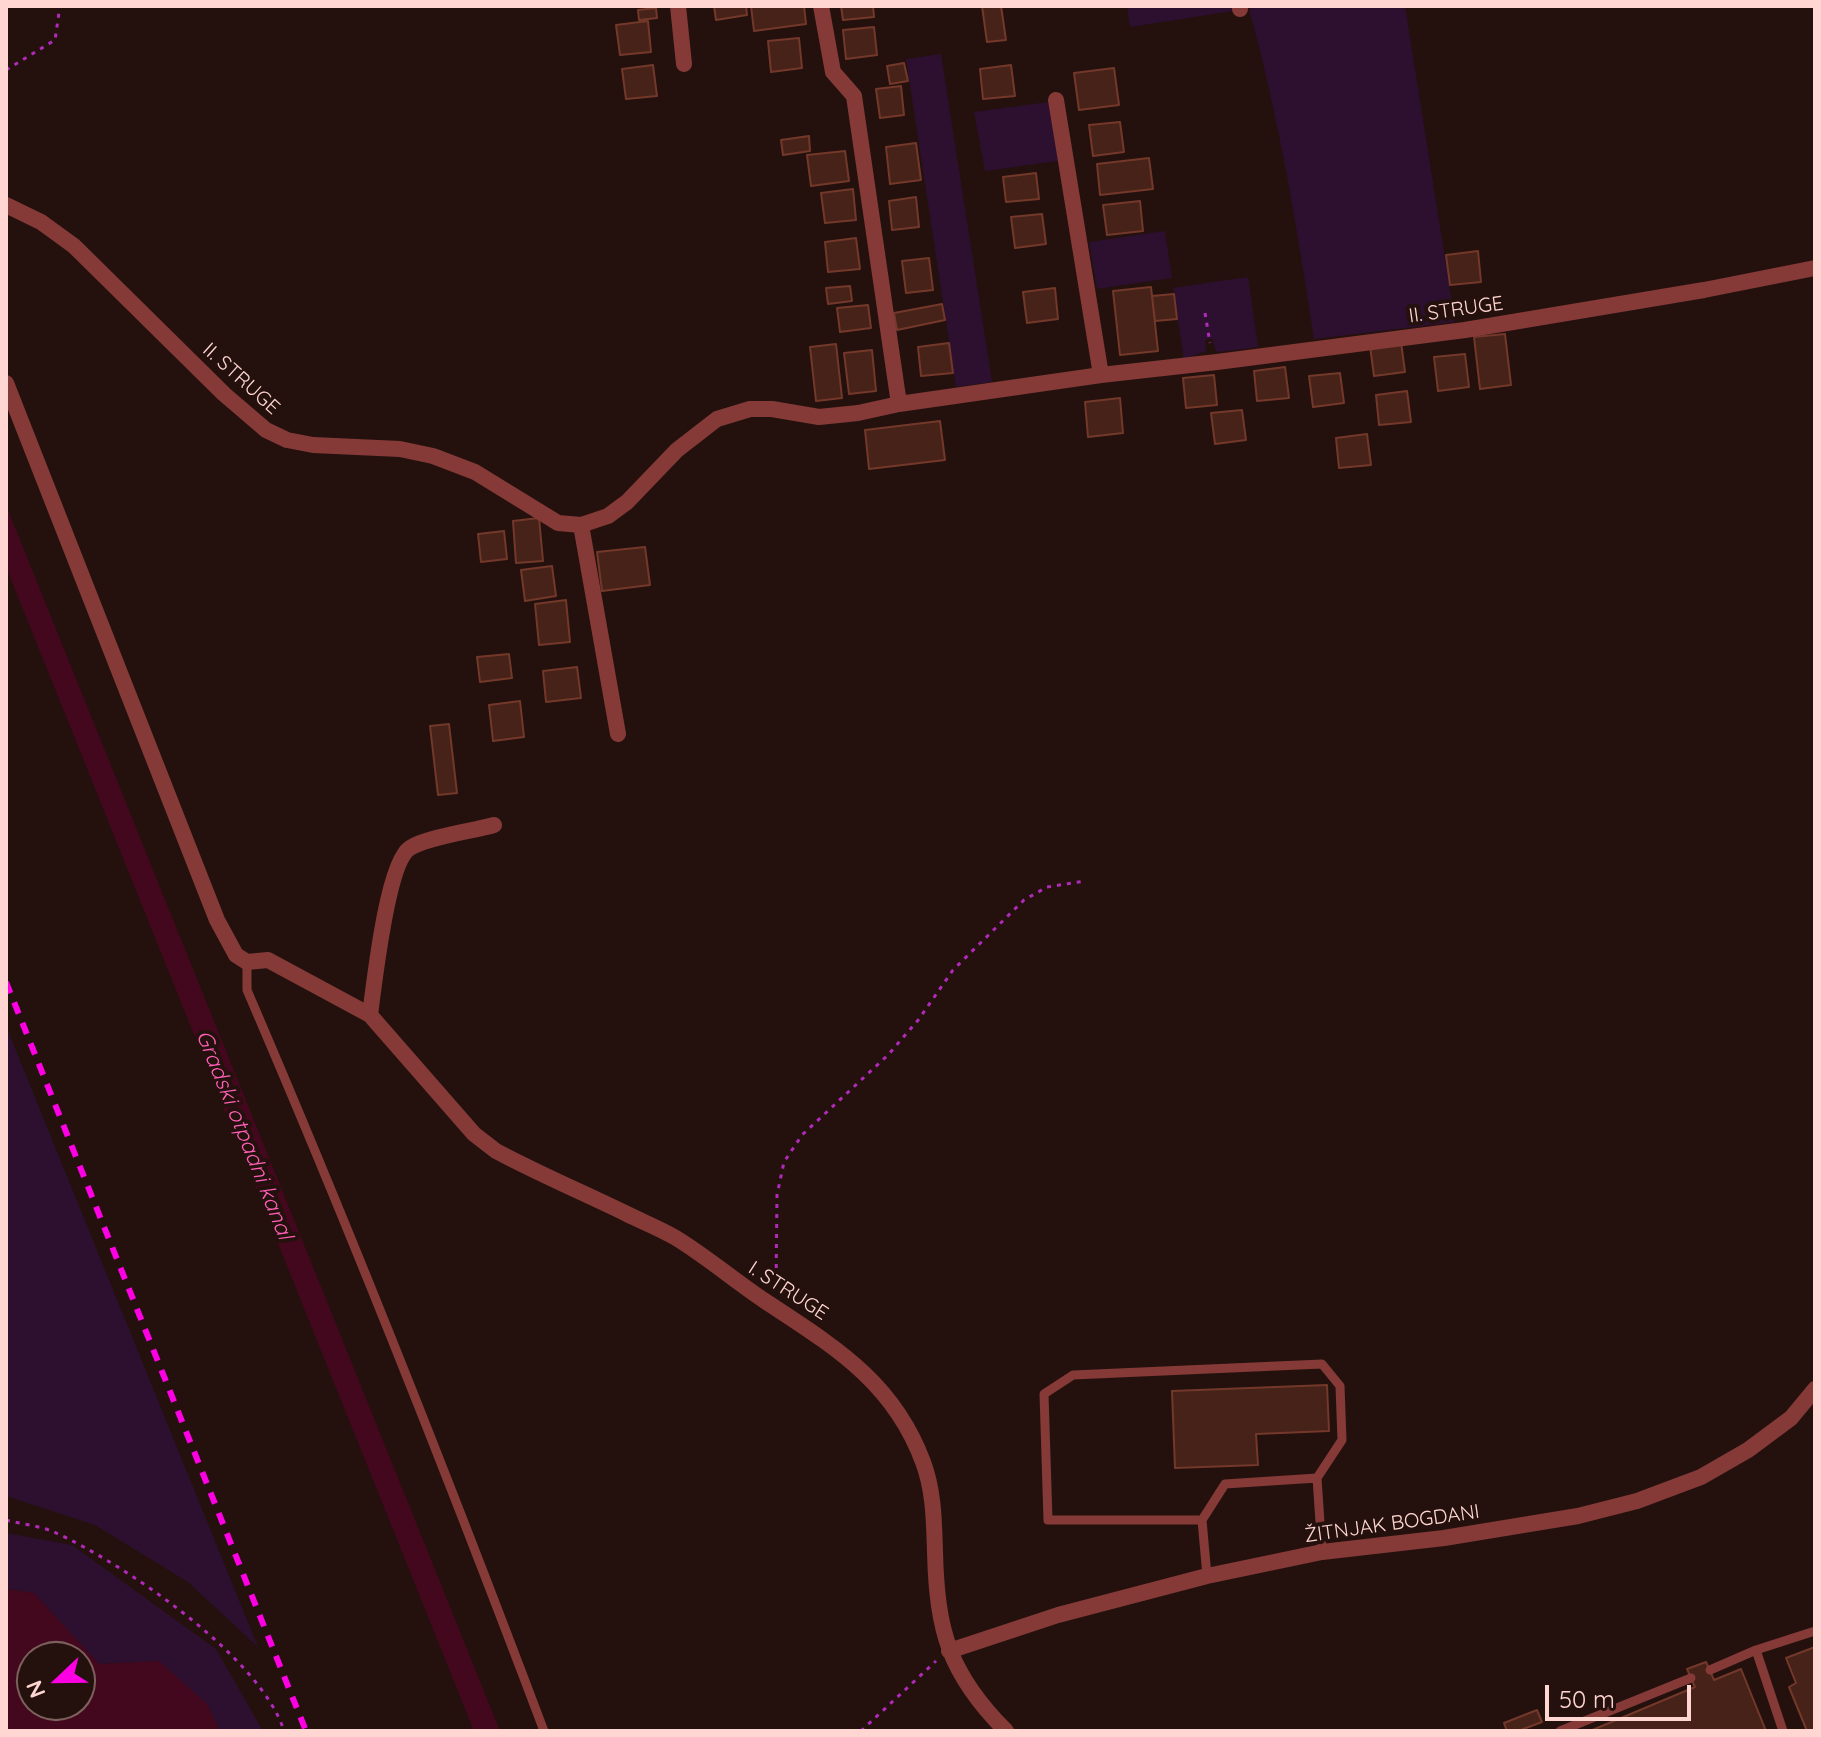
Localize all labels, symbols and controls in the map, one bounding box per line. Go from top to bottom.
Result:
street label: II. STRUGE [1407,291,1505,329]
street label: II. STRUGE [198,338,284,420]
water label: Gradski otpadni kanal [190,1027,298,1243]
street label: I. STRUGE [744,1256,832,1326]
street label: ŽITNJAK BOGDANI [1303,1500,1481,1548]
north arrow [16,1641,96,1721]
scale bar [1549,1669,1695,1719]
text: N [20,1677,52,1702]
text: 50 m [1559,1684,1615,1714]

